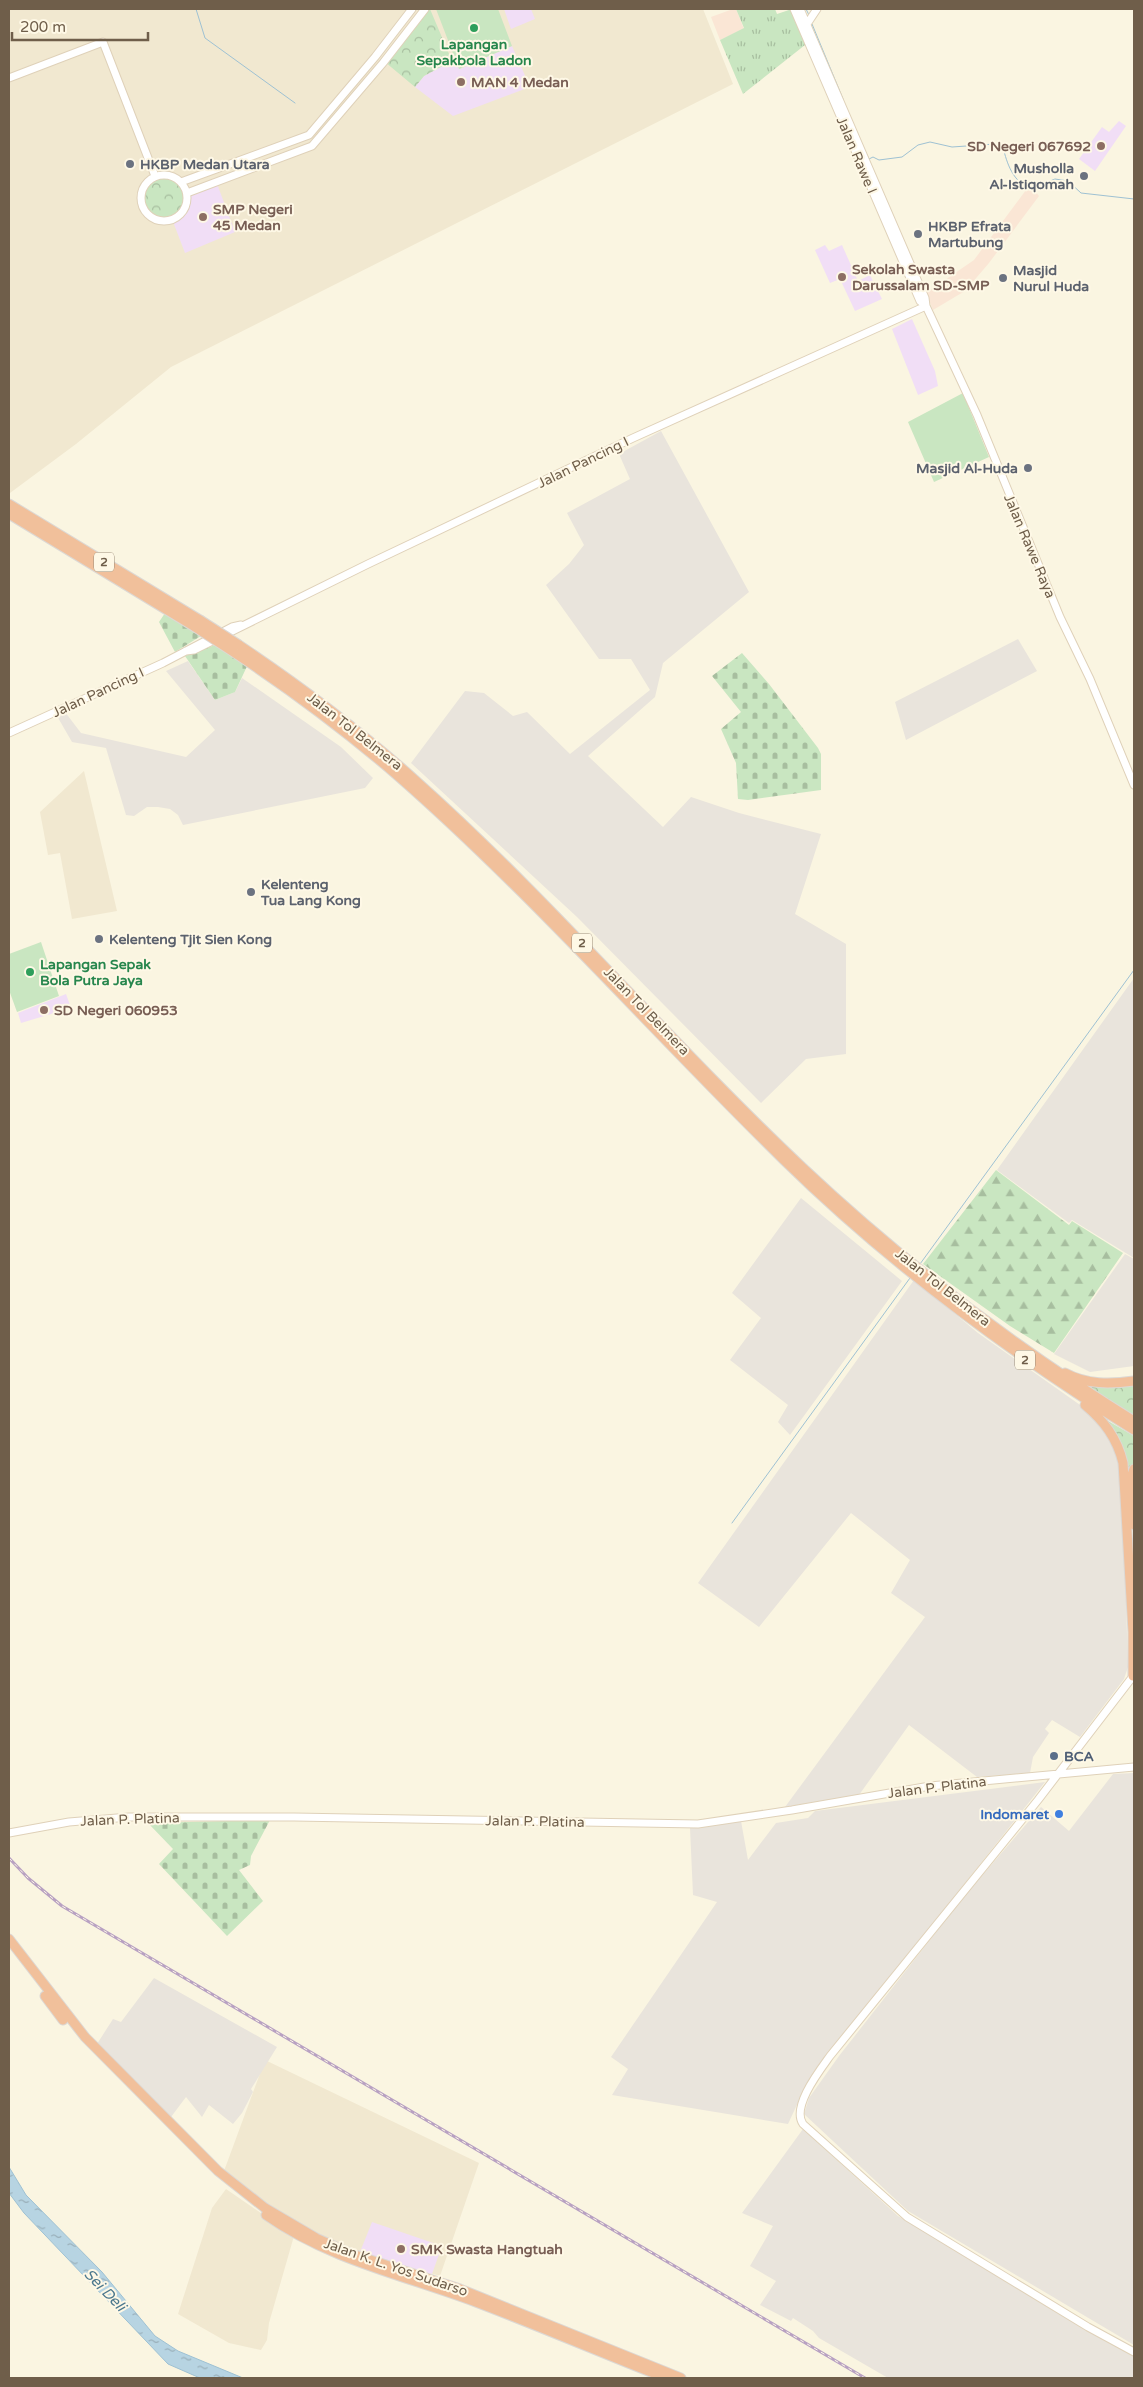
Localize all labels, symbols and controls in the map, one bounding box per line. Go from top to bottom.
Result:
scale bar [12,10,149,42]
text: 200 m [20,18,66,36]
marker: Lapangan Sepakbola Ladon [468,22,480,34]
place label: Lapangan Sepakbola Ladon [416,36,532,69]
place label: MAN 4 Medan [471,74,569,91]
marker: MAN 4 Medan [455,76,467,88]
street label: Jalan Rawe I [833,114,880,196]
place label: SD Negeri 067692 [967,138,1091,155]
marker: SD Negeri 067692 [1095,140,1107,152]
place label: HKBP Medan Utara [140,156,270,173]
marker: HKBP Medan Utara [124,158,136,170]
place label: Musholla Al-Istiqomah [989,160,1074,193]
marker: Musholla Al-Istiqomah [1078,170,1090,182]
place label: SMP Negeri 45 Medan [213,201,293,234]
marker: SMP Negeri 45 Medan [197,211,209,223]
place label: HKBP Efrata Martubung [928,218,1011,251]
marker: HKBP Efrata Martubung [912,228,924,240]
place label: Sekolah Swasta Darussalam SD-SMP [852,261,990,294]
place label: Masjid Nurul Huda [1013,262,1089,295]
marker: Sekolah Swasta Darussalam SD-SMP [836,271,848,283]
marker: Masjid Nurul Huda [997,272,1009,284]
street label: Jalan Pancing I [535,433,632,492]
place label: Masjid Al-Huda [916,460,1018,477]
marker: Masjid Al-Huda [1022,462,1034,474]
street label: Jalan Rawe Raya [1000,492,1059,601]
road number: 2 [94,552,114,572]
street label: Jalan Pancing I [50,664,147,721]
street label: Jalan Tol Belmera [304,689,406,774]
place label: Kelenteng Tua Lang Kong [260,876,361,909]
marker: Kelenteng Tua Lang Kong [245,886,257,898]
place label: Kelenteng Tjit Sien Kong [109,931,272,948]
marker: Kelenteng Tjit Sien Kong [93,933,105,945]
road number: 2 [572,934,592,952]
place label: Lapangan Sepak Bola Putra Jaya [40,956,151,989]
street label: Jalan Tol Belmera [600,964,693,1059]
marker: Lapangan Sepak Bola Putra Jaya [24,966,36,978]
place label: SD Negeri 060953 [54,1002,178,1019]
marker: SD Negeri 060953 [38,1004,50,1016]
street label: Jalan Tol Belmera [892,1245,994,1330]
road number: 2 [1015,1350,1035,1370]
place label: BCA [1064,1748,1094,1765]
marker: BCA [1048,1750,1060,1762]
street label: Jalan P. Platina [887,1773,987,1802]
place label: Indomaret [980,1806,1050,1823]
marker: Indomaret [1053,1808,1065,1820]
street label: Jalan P. Platina [80,1809,180,1830]
street label: Jalan P. Platina [485,1812,585,1831]
street label: Jalan K. L. Yos Sudarso [322,2235,470,2300]
place label: SMK Swasta Hangtuah [411,2241,563,2258]
marker: SMK Swasta Hangtuah [395,2243,407,2255]
water label: Sei Deli [80,2265,131,2317]

